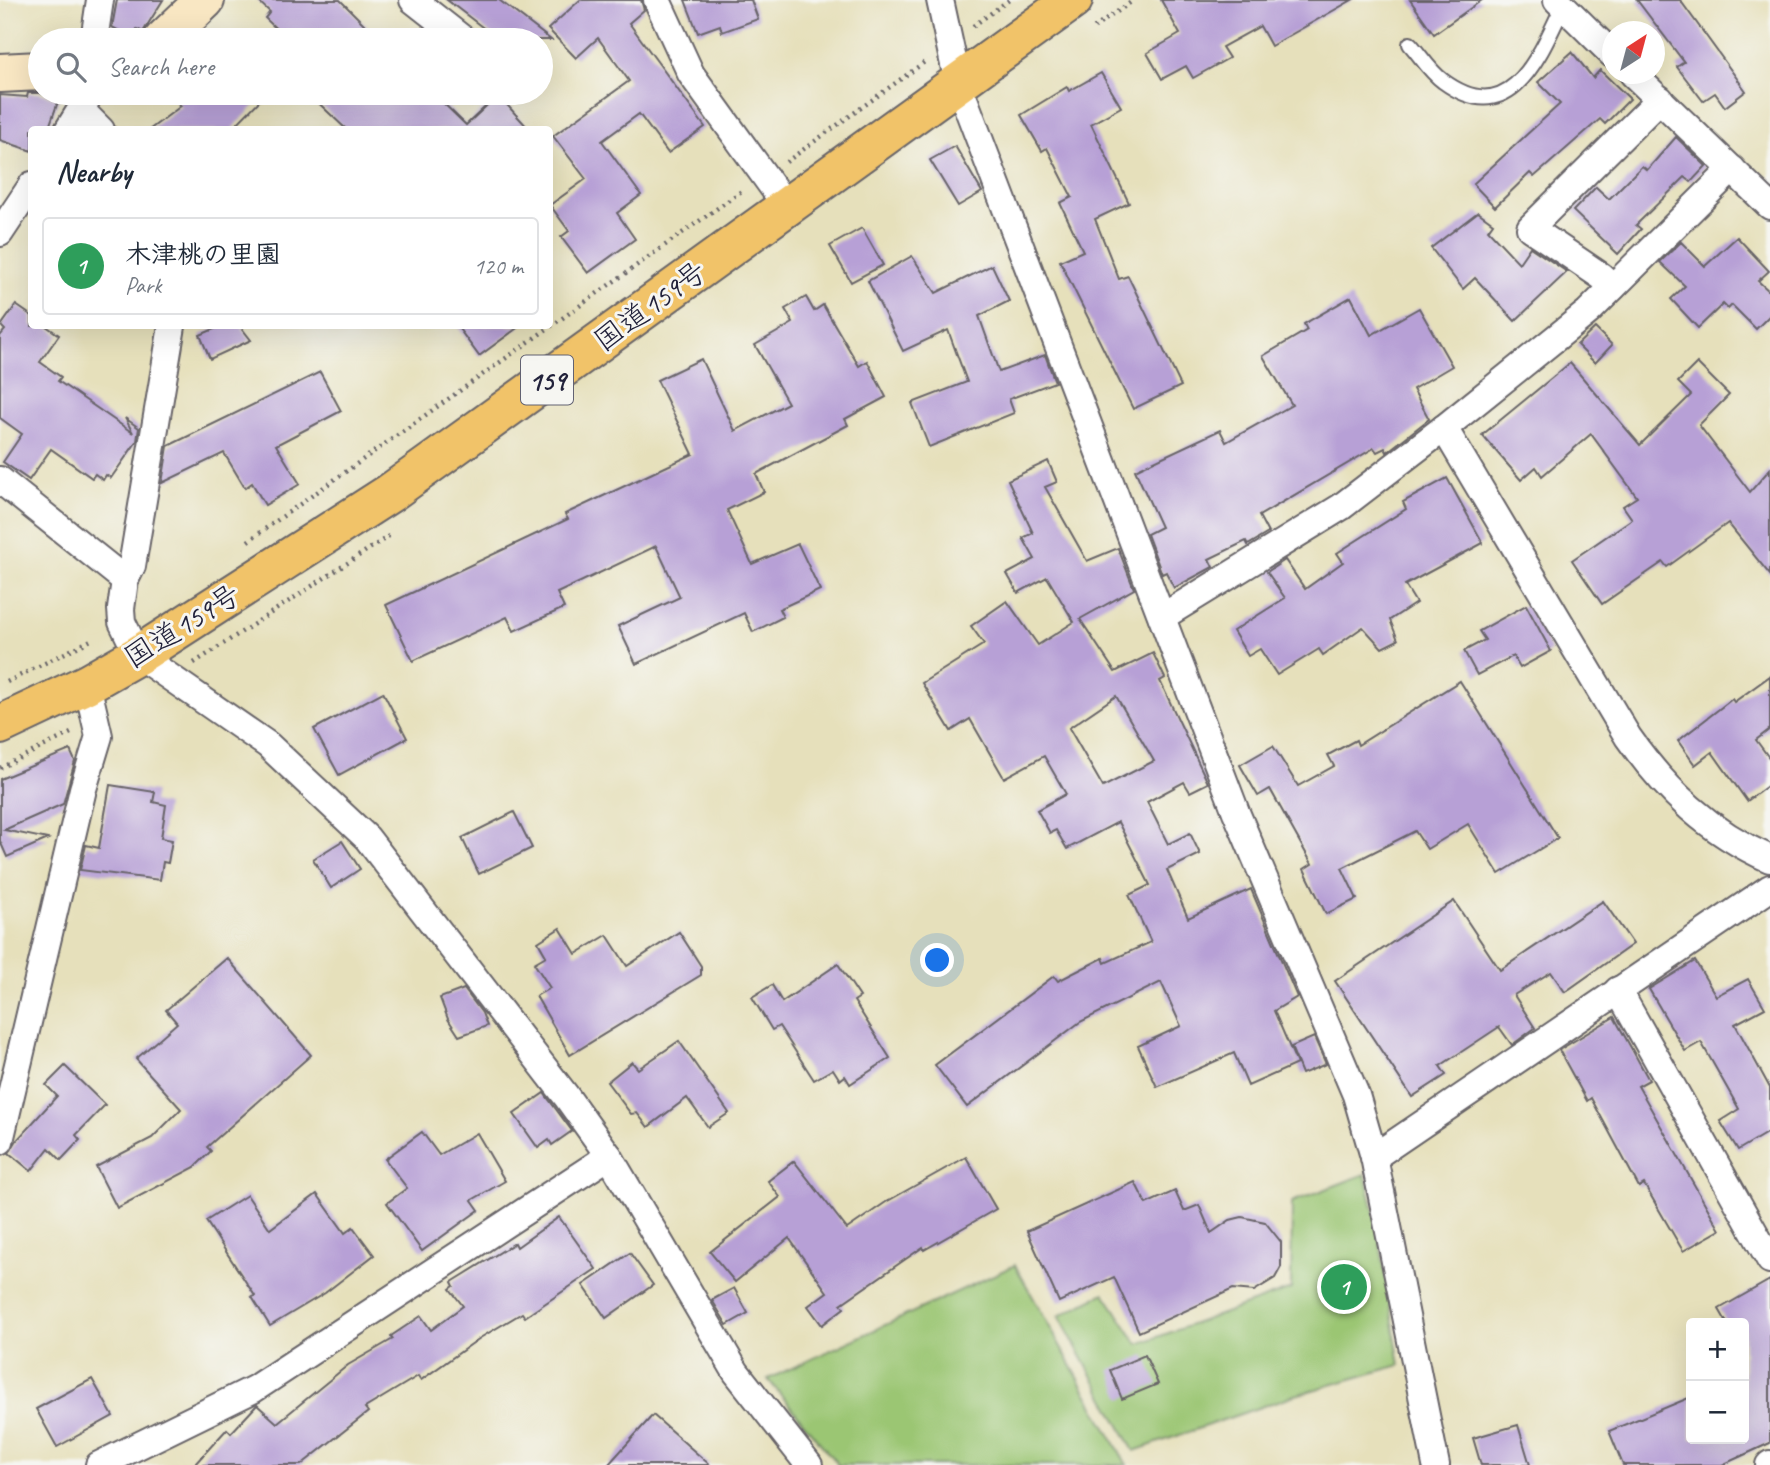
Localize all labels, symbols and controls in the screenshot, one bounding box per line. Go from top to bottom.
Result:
north arrow [1602,21,1665,84]
search box [28,28,553,105]
icon: search [52,48,90,86]
text: Search here [108,50,214,83]
text: Nearby [56,153,132,191]
text: 木津桃の里園 [125,238,281,271]
text: 1 [76,252,86,281]
text: 120 m [474,252,523,281]
street label: 国道159号 [586,252,714,360]
text: Park [125,271,161,300]
road number: 159 [521,356,573,404]
street label: 国道159号 [117,575,247,677]
your location [920,943,954,977]
pin: 1 [1321,1261,1367,1313]
map controls [1686,1318,1749,1444]
button: + [1686,1318,1749,1381]
button: − [1686,1381,1749,1444]

